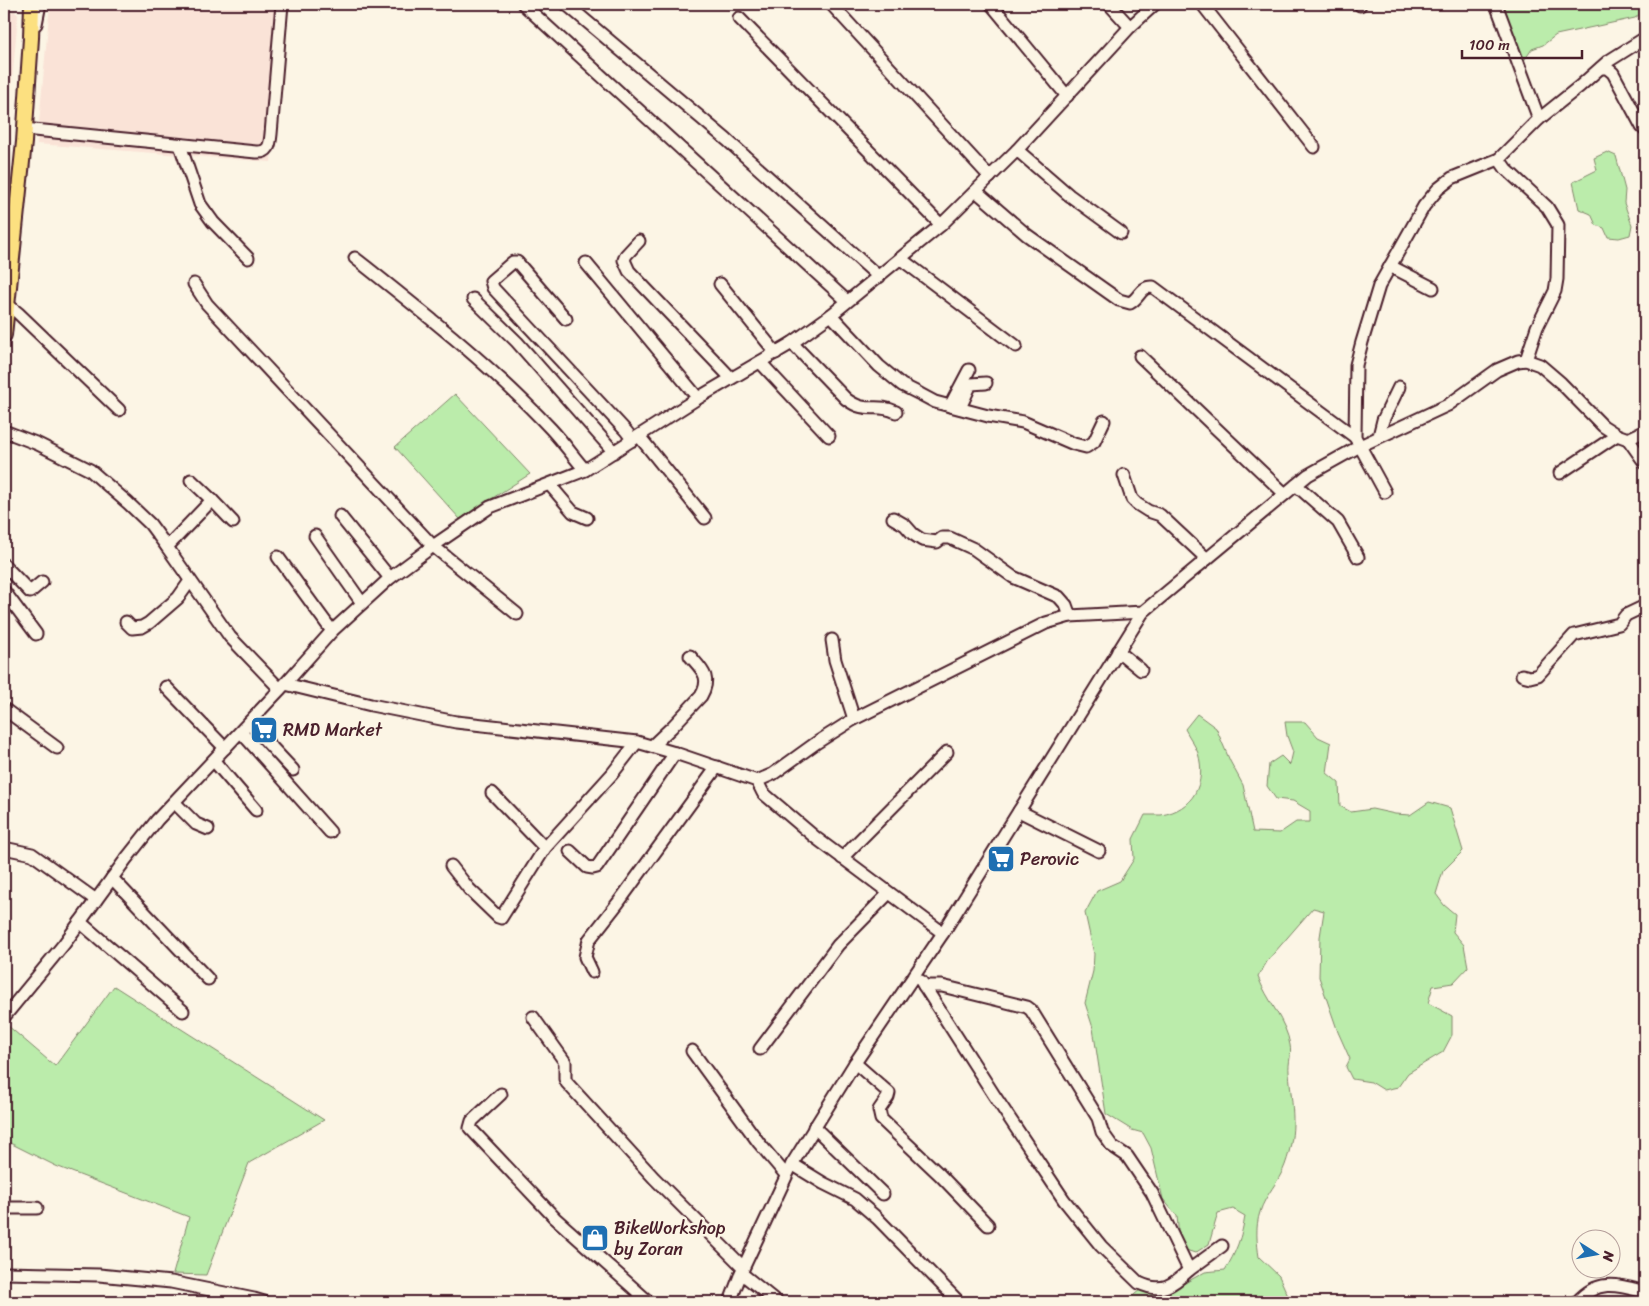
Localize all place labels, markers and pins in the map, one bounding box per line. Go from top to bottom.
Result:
place label: RMD Market [283,714,383,746]
supermarket icon: RMD Market [249,715,279,745]
place label: Perovic [1020,843,1079,875]
supermarket icon: Perovic [986,844,1016,874]
place label: BikeWorkshop by Zoran [614,1212,726,1265]
shop icon: BikeWorkshop by Zoran [580,1223,610,1253]

